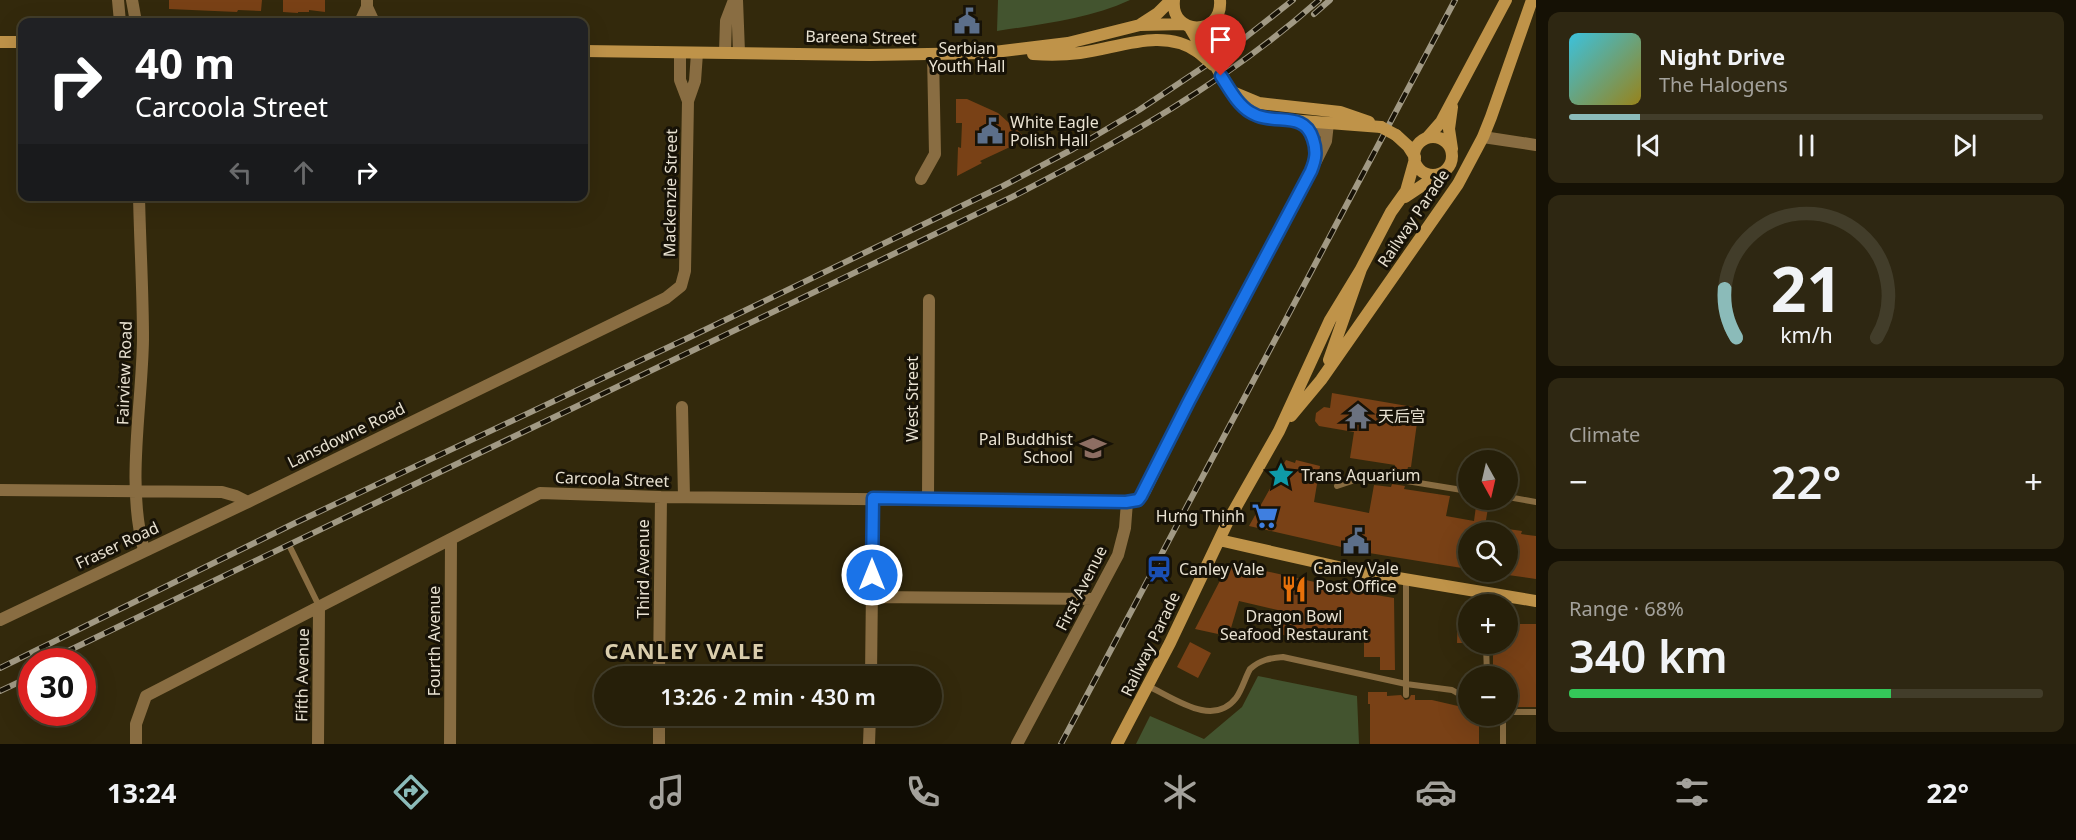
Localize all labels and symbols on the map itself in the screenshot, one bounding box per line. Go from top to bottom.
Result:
public building icon: Serbian Youth Hall [952,6,982,36]
pin [1195,14,1246,76]
street label: Bareena Street [805,25,917,49]
place label: Serbian Youth Hall [929,37,1005,77]
place label: White Eagle Polish Hall [1010,111,1099,151]
public building icon: White Eagle Polish Hall [975,116,1005,146]
street label: Mackenzie Street [658,129,682,257]
street label: Railway Parade [1372,165,1454,271]
street label: Fairview Road [111,321,137,425]
street label: West Street [901,356,923,442]
street label: Lansdowne Road [284,397,408,473]
temple icon: 天后宫 [1343,401,1373,431]
place label: 天后宫 [1378,405,1426,427]
place label: Pal Buddhist School [979,428,1073,468]
school or university icon: Pal Buddhist School [1078,433,1108,463]
north arrow [1458,450,1518,510]
place icon: Trans Aquarium [1266,460,1296,490]
place label: Trans Aquarium [1301,464,1421,486]
street label: Carcoola Street [554,466,670,492]
supermarket icon: Hưng Thịnh [1250,501,1280,531]
place label: Hưng Thịnh [1156,505,1245,527]
street label: Fraser Road [72,516,162,574]
street label: Third Avenue [632,519,654,619]
public building icon: Canley Vale Post Office [1341,526,1371,556]
street label: First Avenue [1050,542,1112,634]
position arrow [840,543,904,607]
station icon: Canley Vale [1144,554,1174,584]
place label: Canley Vale Post Office [1313,557,1399,597]
place label: Canley Vale [1179,558,1265,580]
restaurant icon: Dragon Bowl Seafood Restaurant [1279,574,1309,604]
street label: Fourth Avenue [423,586,445,696]
street label: Railway Parade [1115,588,1185,700]
place label: Dragon Bowl Seafood Restaurant [1220,605,1368,645]
street label: Fifth Avenue [290,628,314,722]
district label: CANLEY VALE [604,635,766,665]
speed limit sign: 30 [18,648,96,726]

